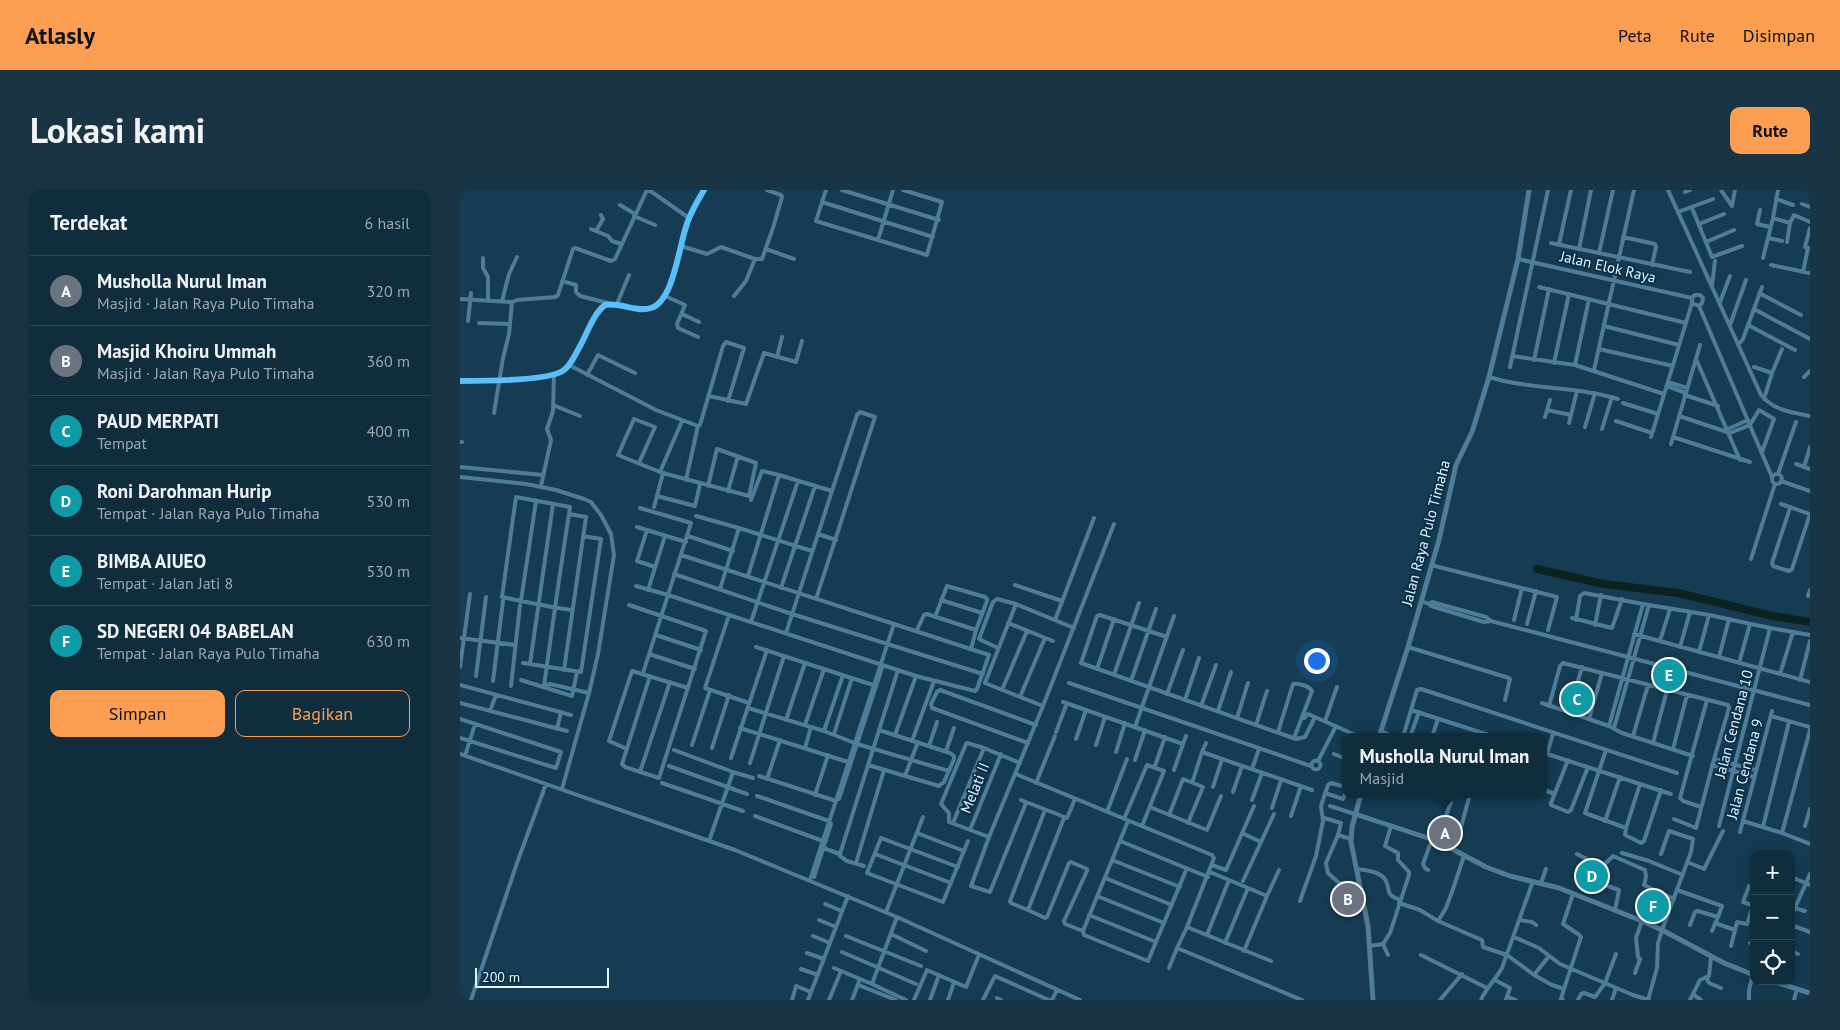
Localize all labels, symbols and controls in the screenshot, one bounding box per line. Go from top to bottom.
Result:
text: Atlasly [25,20,95,51]
text: Peta [1618,24,1652,47]
text: Rute [1680,24,1715,47]
text: Disimpan [1743,24,1815,47]
text: Lokasi kami [30,107,205,153]
button: Rute [1730,107,1810,154]
text: Terdekat [50,209,127,236]
text: 6 hasil [365,213,410,233]
street label: Jalan Elok Raya [1557,246,1658,287]
text: Musholla Nurul Iman [97,269,267,293]
text: A [61,281,71,301]
text: 320 m [367,281,410,301]
text: Masjid · Jalan Raya Pulo Timaha [97,293,314,313]
text: Masjid Khoiru Ummah [97,339,276,363]
text: B [61,351,71,371]
text: 360 m [367,351,410,371]
text: Masjid · Jalan Raya Pulo Timaha [97,363,314,383]
text: PAUD MERPATI [97,409,219,433]
text: C [62,421,70,441]
text: 400 m [367,421,410,441]
text: Tempat [97,433,147,453]
street label: Jalan Raya Pulo Timaha [1397,458,1454,609]
text: Roni Darohman Hurip [97,479,271,503]
text: D [61,491,71,511]
text: 530 m [367,491,410,511]
text: Tempat · Jalan Raya Pulo Timaha [97,503,320,523]
text: BIMBA AIUEO [97,549,206,573]
text: E [62,561,70,581]
text: 530 m [367,561,410,581]
text: Tempat · Jalan Jati 8 [97,573,233,593]
text: SD NEGERI 04 BABELAN [97,619,294,643]
text: F [62,631,70,651]
text: 630 m [367,631,410,651]
text: Tempat · Jalan Raya Pulo Timaha [97,643,320,663]
your location [1304,648,1330,674]
pin: E [1653,656,1685,694]
street label: Jalan Cendana 10 [1710,668,1757,781]
pin: C [1561,680,1593,718]
button: Simpan [50,690,225,737]
button: Bagikan [235,690,410,737]
street label: Jalan Cendana 9 [1722,717,1767,822]
popup [1342,733,1547,798]
text: Musholla Nurul Iman [1360,744,1529,768]
street label: Melati II [956,760,993,816]
text: Masjid [1360,768,1404,788]
pin: A [1429,814,1461,852]
map controls [1750,850,1795,985]
button: + [1750,850,1795,895]
pin: D [1576,857,1608,895]
pin: B [1332,880,1364,918]
pin: F [1637,887,1669,925]
button: − [1750,895,1795,940]
button: locate [1750,940,1795,985]
scale bar [475,965,609,988]
text: 200 m [482,968,520,986]

